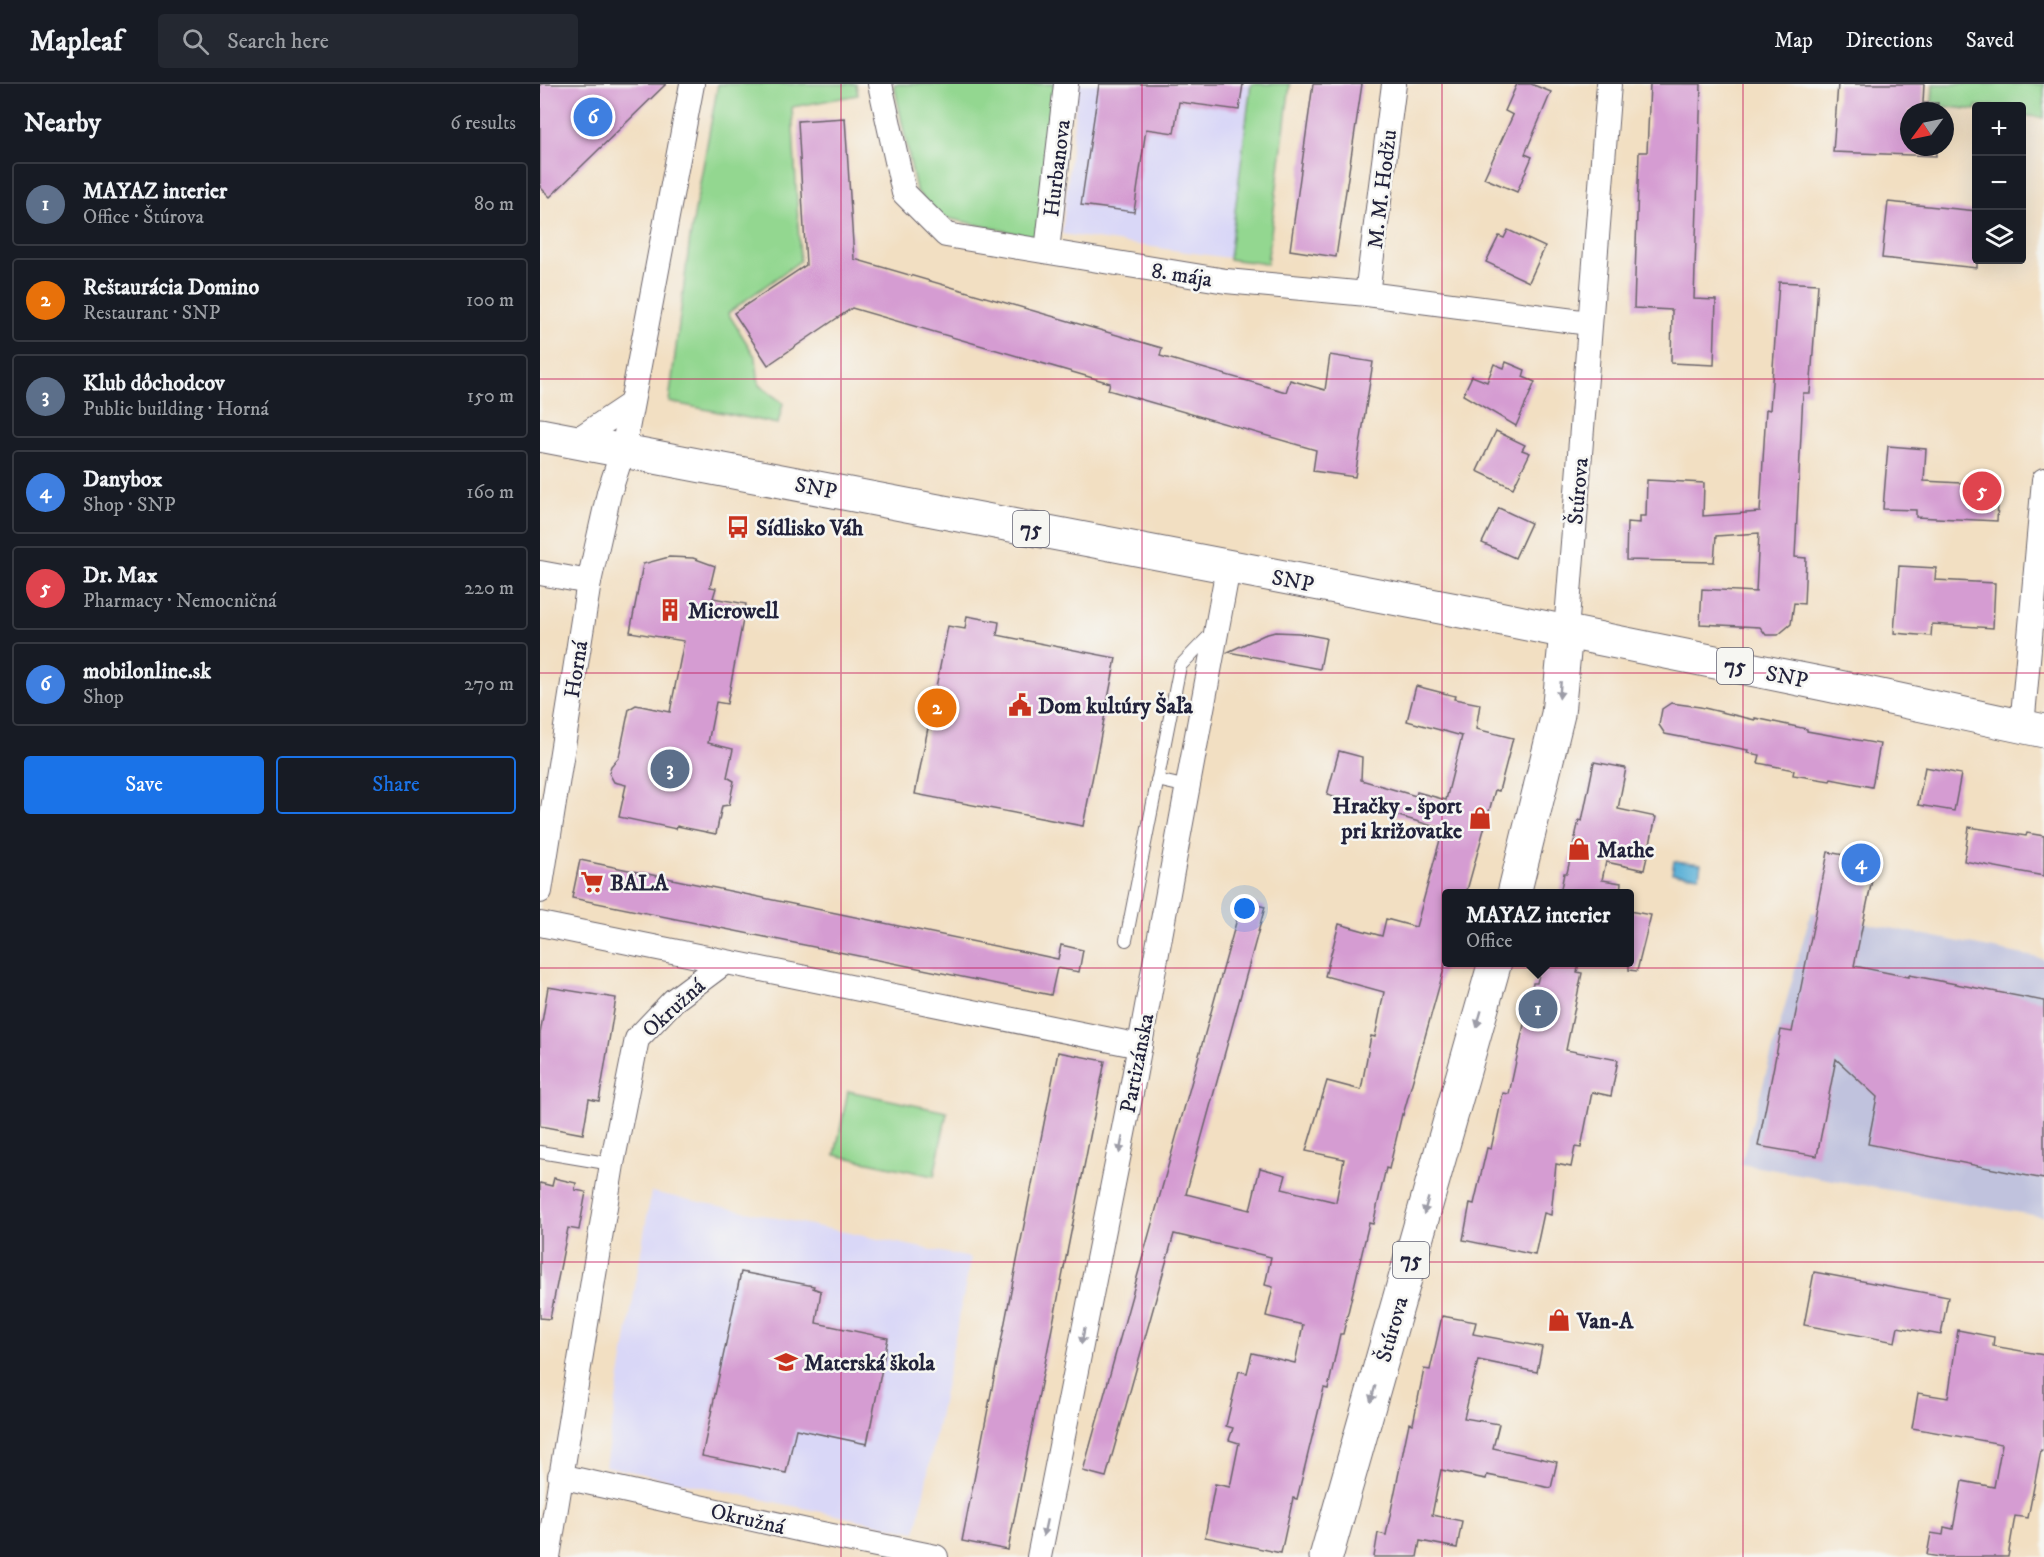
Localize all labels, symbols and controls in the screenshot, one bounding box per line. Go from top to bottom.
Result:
search box [158,14,578,68]
text: Mapleaf [30,24,122,59]
icon: search [179,25,212,58]
text: Search here [227,28,329,55]
text: Map [1774,28,1813,54]
text: Directions [1846,28,1933,54]
text: Saved [1966,28,2014,54]
pin: 6 [574,94,612,140]
north arrow [1900,102,1954,156]
map controls [1972,102,2026,264]
button: + [1972,102,2026,156]
text: Nearby [24,107,101,140]
text: 6 results [450,111,516,136]
street label: Hurbanova [1038,117,1077,218]
street label: M. M. Hodžu [1362,128,1403,250]
button: − [1972,156,2026,210]
text: MAYAZ interier [83,178,227,205]
text: 1 [42,192,49,217]
text: 80 m [474,192,514,217]
text: Office · Štúrova [83,205,204,230]
button: layers [1972,210,2026,264]
street label: 8. mája [1149,257,1215,294]
text: Reštaurácia Domino [83,274,259,301]
text: 2 [41,288,50,313]
text: 100 m [466,288,514,313]
text: Restaurant · SNP [83,301,220,326]
text: Klub dôchodcov [83,370,225,397]
text: 3 [42,384,49,409]
text: 150 m [467,384,514,409]
text: Public building · Horná [83,397,269,422]
street label: Štúrova [1561,456,1595,526]
text: Danybox [83,466,162,493]
pin: 5 [1962,468,2002,514]
street label: SNP [792,471,839,506]
text: 4 [40,480,51,505]
text: 160 m [466,480,514,505]
text: Shop · SNP [83,493,176,518]
road number: 75 [1013,511,1049,547]
bus stop icon: Sídlisko Váh [725,514,751,540]
place label: Sídlisko Váh [756,515,864,542]
text: Dr. Max [83,562,157,589]
street label: SNP [1269,564,1316,599]
text: 5 [41,576,50,601]
text: 220 m [464,576,514,601]
text: Pharmacy · Nemocničná [83,589,277,614]
building icon: Microwell [657,597,683,623]
place label: Microwell [688,598,779,625]
street label: Horná [559,638,594,700]
road number: 75 [1717,648,1753,684]
text: mobilonline.sk [83,658,211,685]
street label: SNP [1763,660,1810,695]
text: 6 [40,672,51,697]
text: 270 m [464,672,514,697]
one-way arrow [1555,680,1565,699]
text: Shop [83,685,124,710]
pin: 2 [918,686,956,730]
public building icon: Dom kultúry Šaľa [1007,692,1033,718]
place label: Dom kultúry Šaľa [1038,692,1193,720]
pin: 3 [650,746,690,792]
button: Save [24,756,264,814]
button: Share [276,756,516,814]
place label: Hračky - šport pri križovatke [1333,793,1462,845]
shop icon: Hračky - šport pri križovatke [1467,805,1493,831]
shop icon: Mathe [1566,836,1592,862]
place label: Mathe [1597,837,1654,864]
pin: 4 [1842,840,1880,886]
supermarket icon: BALA [579,869,605,895]
place label: BALA [610,870,669,897]
popup [1442,889,1634,967]
your location [1230,894,1259,923]
text: MAYAZ interier [1466,902,1610,929]
text: Office [1466,929,1513,954]
street label: Okružná [637,972,712,1043]
pin: 1 [1518,986,1558,1032]
street label: Partizánska [1115,1010,1160,1115]
one-way arrow [1474,1010,1483,1028]
one-way arrow [1116,1136,1125,1155]
one-way arrow [1421,1198,1430,1216]
road number: 75 [1393,1242,1429,1278]
street label: Štúrova [1369,1293,1415,1365]
shop icon: Van-A [1546,1307,1572,1333]
place label: Van-A [1576,1308,1634,1335]
one-way arrow [1078,1327,1087,1346]
school or university icon: Materská škola [773,1349,799,1375]
place label: Materská škola [804,1350,935,1377]
one-way arrow [1368,1385,1377,1403]
street label: Okružná [708,1498,788,1541]
one-way arrow [1040,1518,1049,1537]

